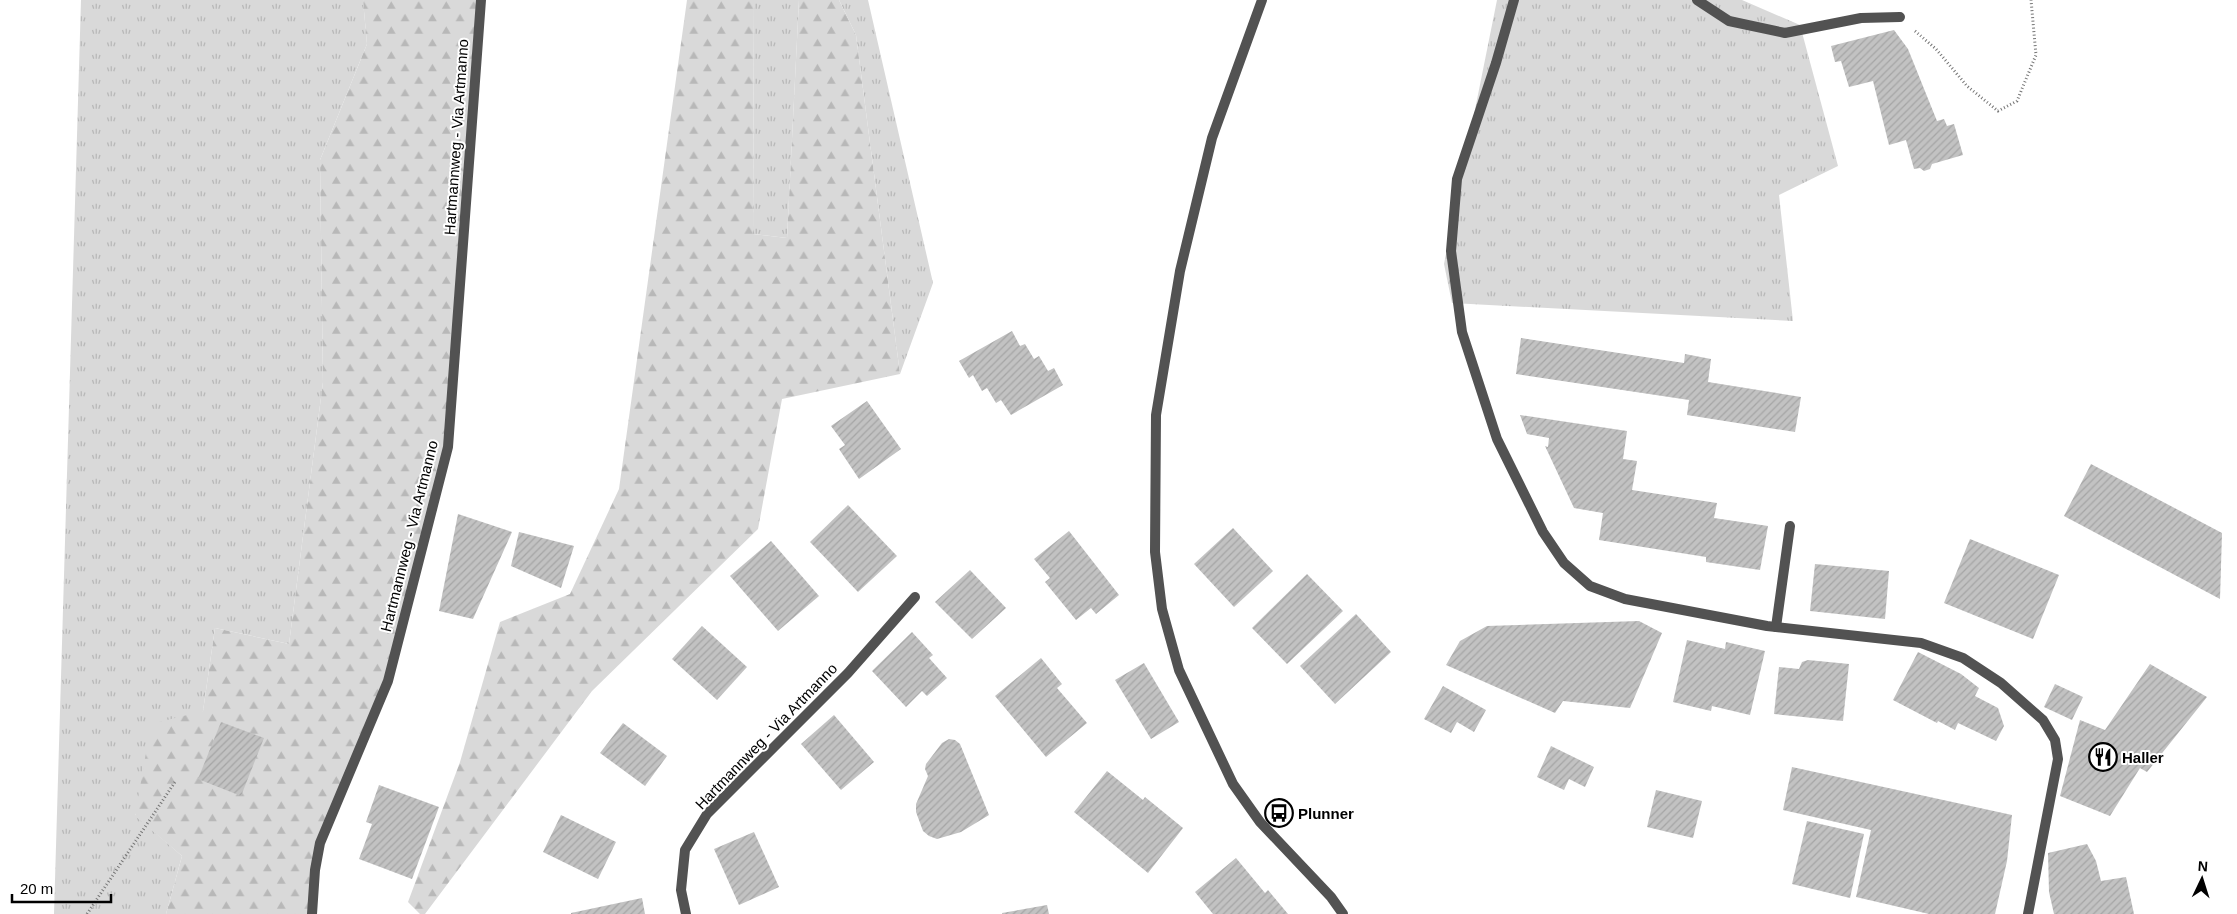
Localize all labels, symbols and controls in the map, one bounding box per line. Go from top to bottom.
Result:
street label: Hartmannweg - Via Artmanno [441,38,471,236]
street label: Hartmannweg - Via Artmanno [377,439,441,633]
street label: Hartmannweg - Via Artmanno [692,659,840,813]
restaurant icon: Haller [2088,742,2118,772]
place label: Haller [2122,749,2164,766]
bus stop icon: Plunner [1264,798,1294,828]
place label: Plunner [1298,805,1354,822]
north arrow [2177,854,2227,904]
text: N [2197,858,2209,874]
scale bar [12,872,111,904]
text: 20 m [20,880,53,897]

